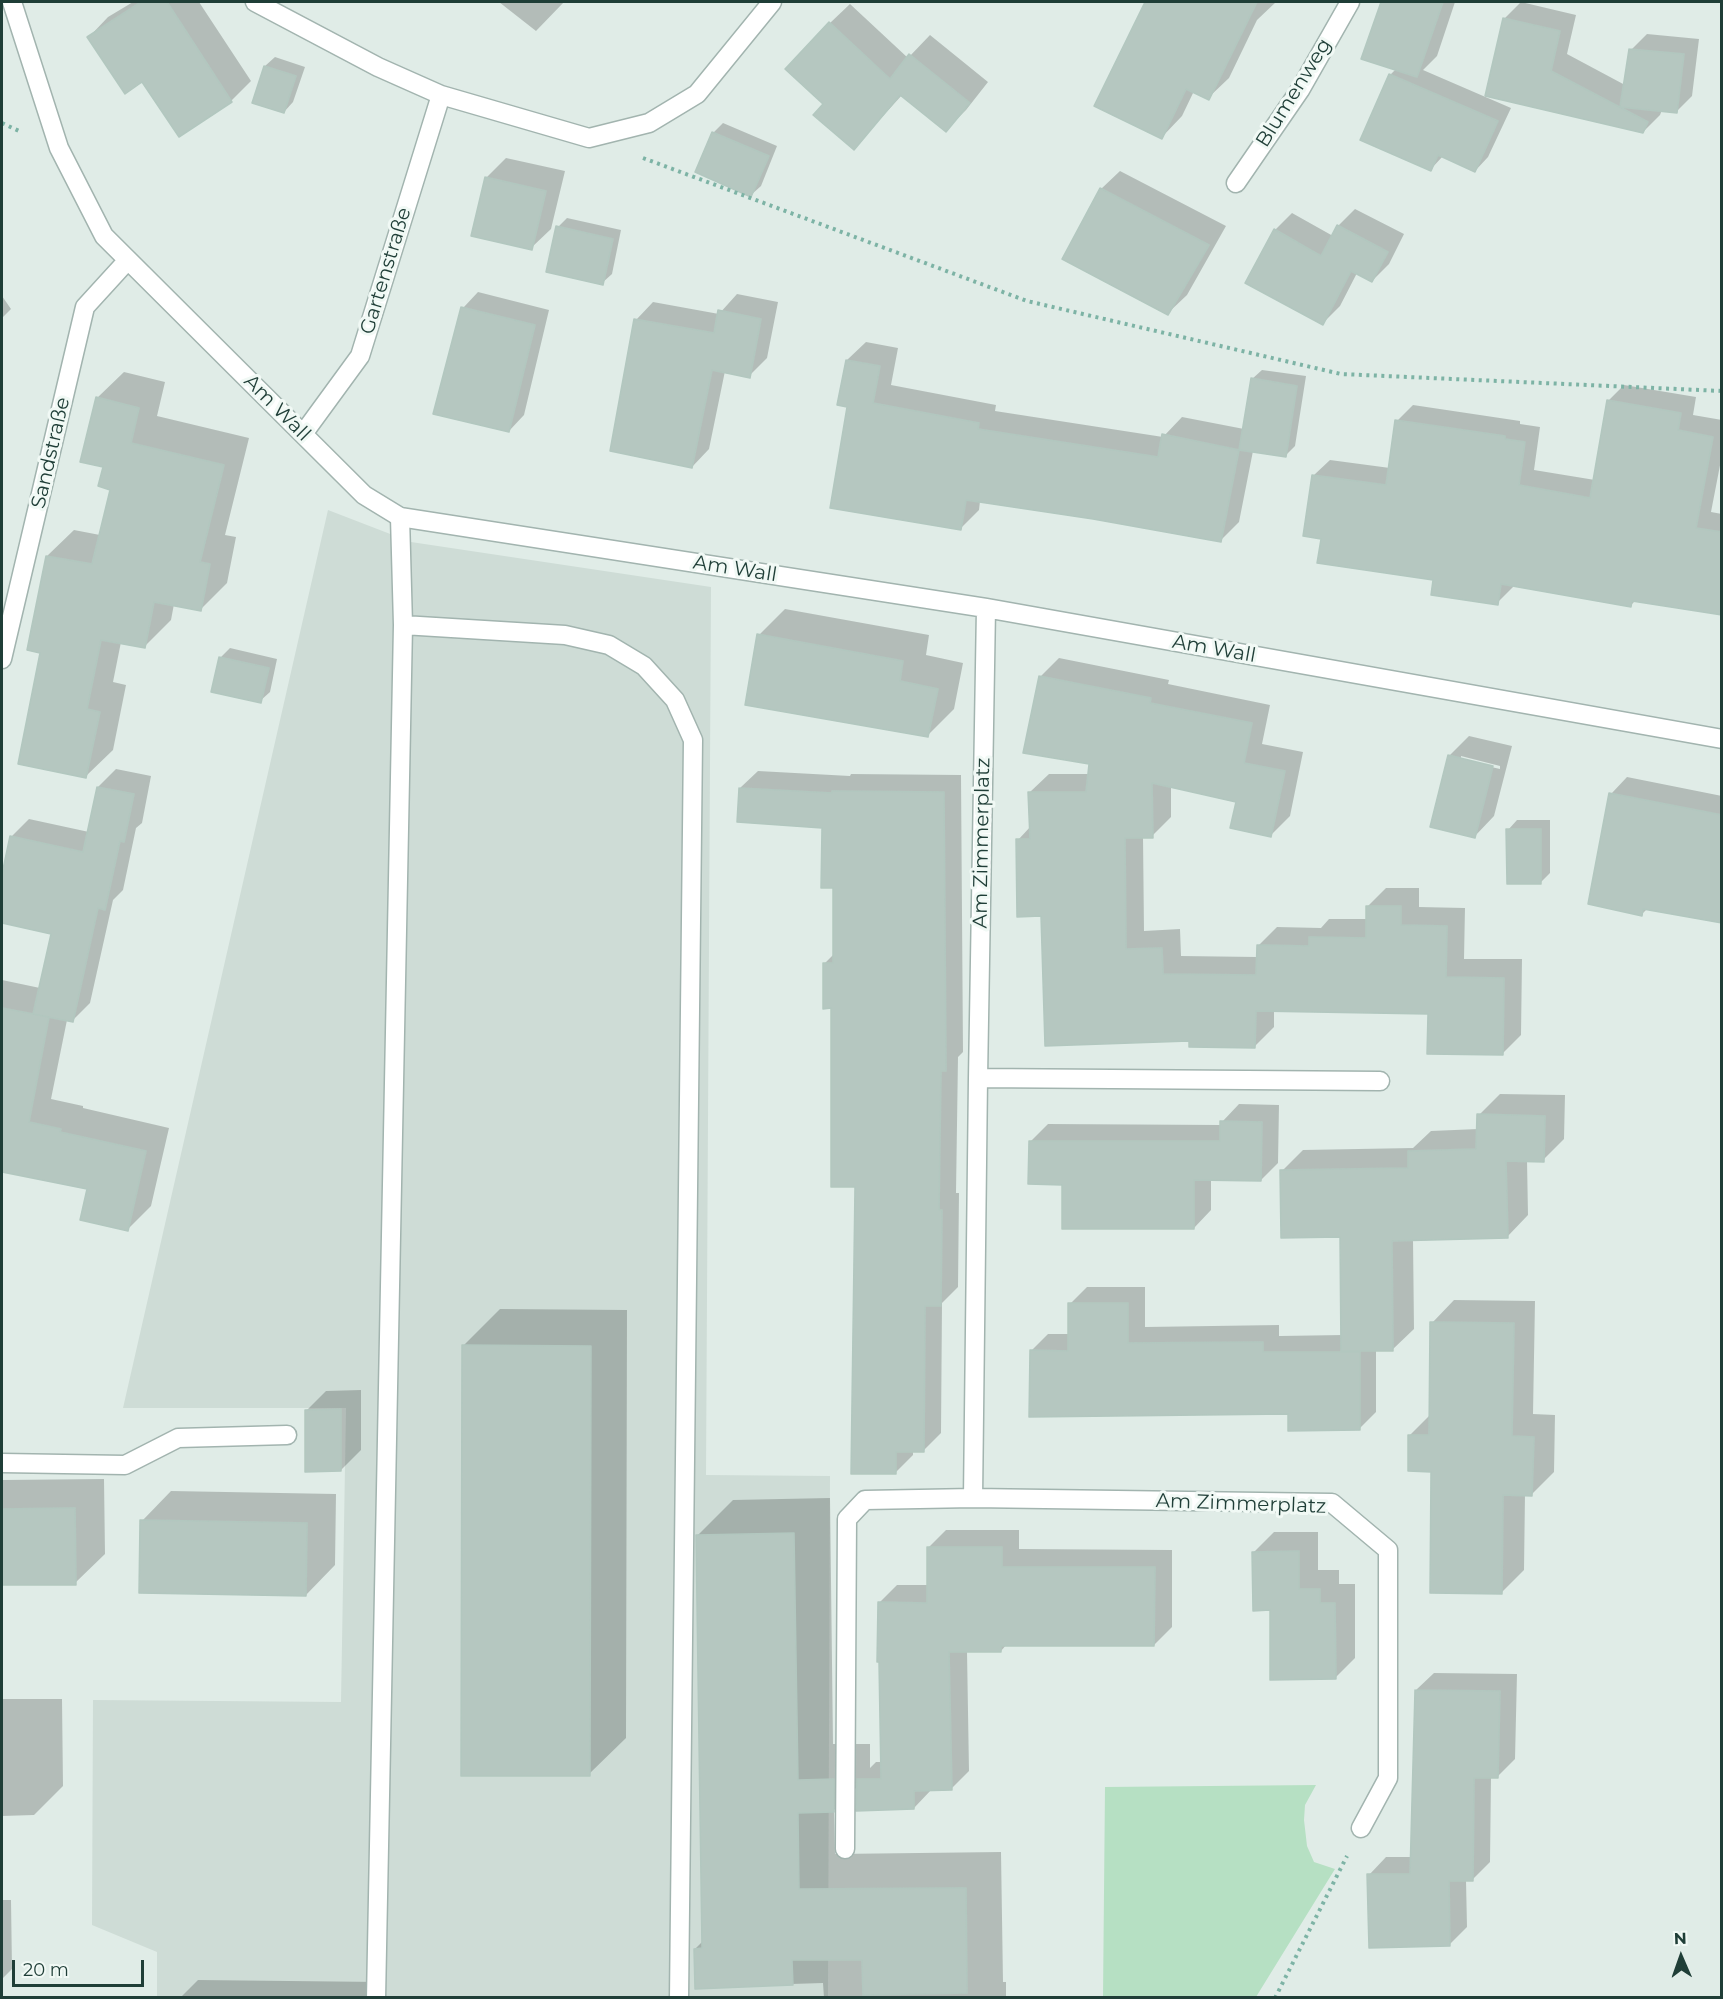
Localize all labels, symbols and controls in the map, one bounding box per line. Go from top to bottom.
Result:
street label: Blumenweg [1251,34,1337,152]
street label: Gartenstraße [355,205,417,337]
street label: Am Wall [239,370,315,446]
street label: Sandstraße [27,395,75,511]
street label: Am Wall [691,551,779,587]
street label: Am Wall [1170,630,1258,668]
street label: Am Zimmerplatz [969,757,995,929]
street label: Am Zimmerplatz [1155,1489,1327,1519]
north arrow [1651,1927,1711,1987]
text: N [1674,1929,1687,1948]
scale bar [15,1948,147,1986]
text: 20 m [23,1959,69,1981]

